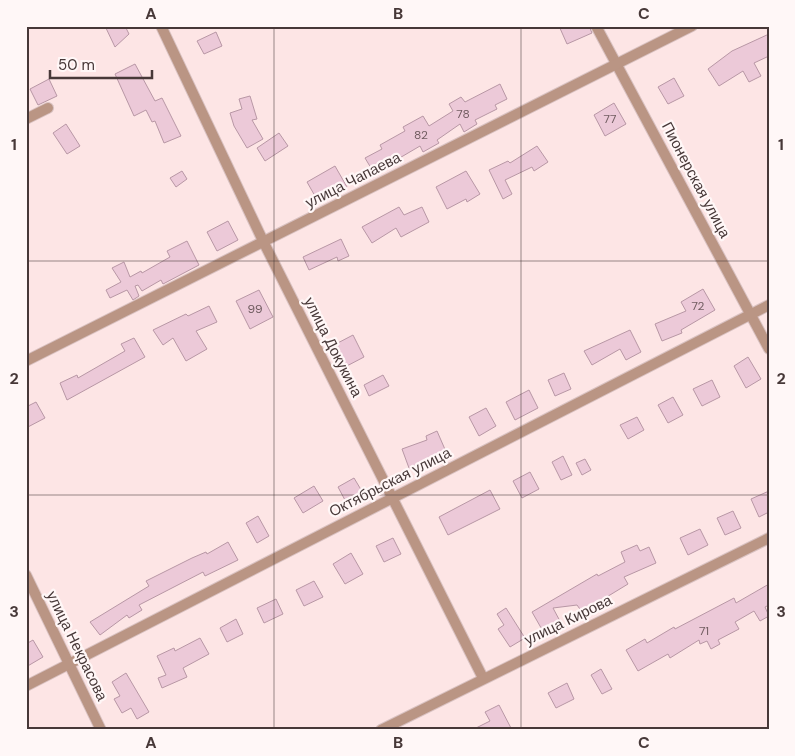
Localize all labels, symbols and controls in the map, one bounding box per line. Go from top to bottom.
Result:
text: A [145,3,157,24]
text: B [393,3,403,24]
text: C [638,3,650,24]
scale bar [50,48,152,80]
text: 50 m [58,55,95,75]
house number: 78 [456,106,470,122]
house number: 77 [604,111,616,127]
street label: Пионерская улица [657,119,735,242]
house number: 82 [414,127,428,143]
text: 1 [11,134,17,155]
text: 1 [778,134,784,155]
street label: улица Чапаева [302,147,405,213]
street label: улица Докукина [299,294,367,401]
house number: 72 [691,298,705,314]
house number: 99 [247,301,263,317]
text: 2 [9,368,19,389]
text: 2 [776,368,786,389]
street label: Октябрьская улица [326,442,455,521]
street label: улица Некрасова [42,588,113,705]
street label: улица Кирова [521,590,616,650]
text: 3 [9,601,19,622]
text: 3 [776,601,786,622]
house number: 71 [699,623,709,639]
text: A [145,732,157,753]
text: B [393,732,403,753]
text: C [638,732,650,753]

